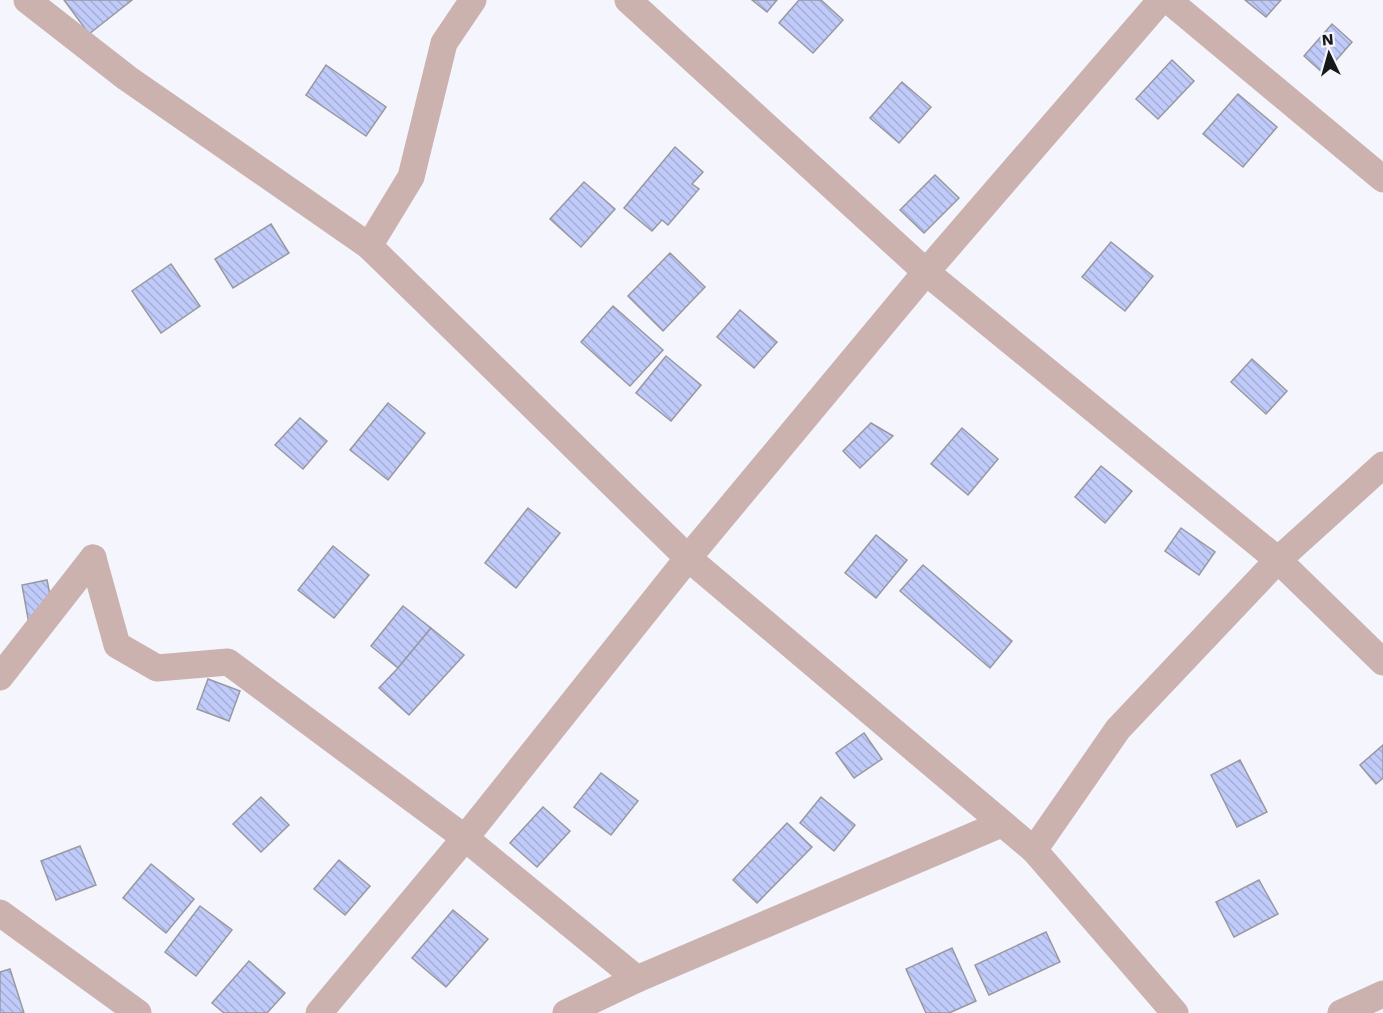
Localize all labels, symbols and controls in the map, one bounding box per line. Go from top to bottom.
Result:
north arrow [1299,24,1359,84]
text: N [1321,30,1334,50]

